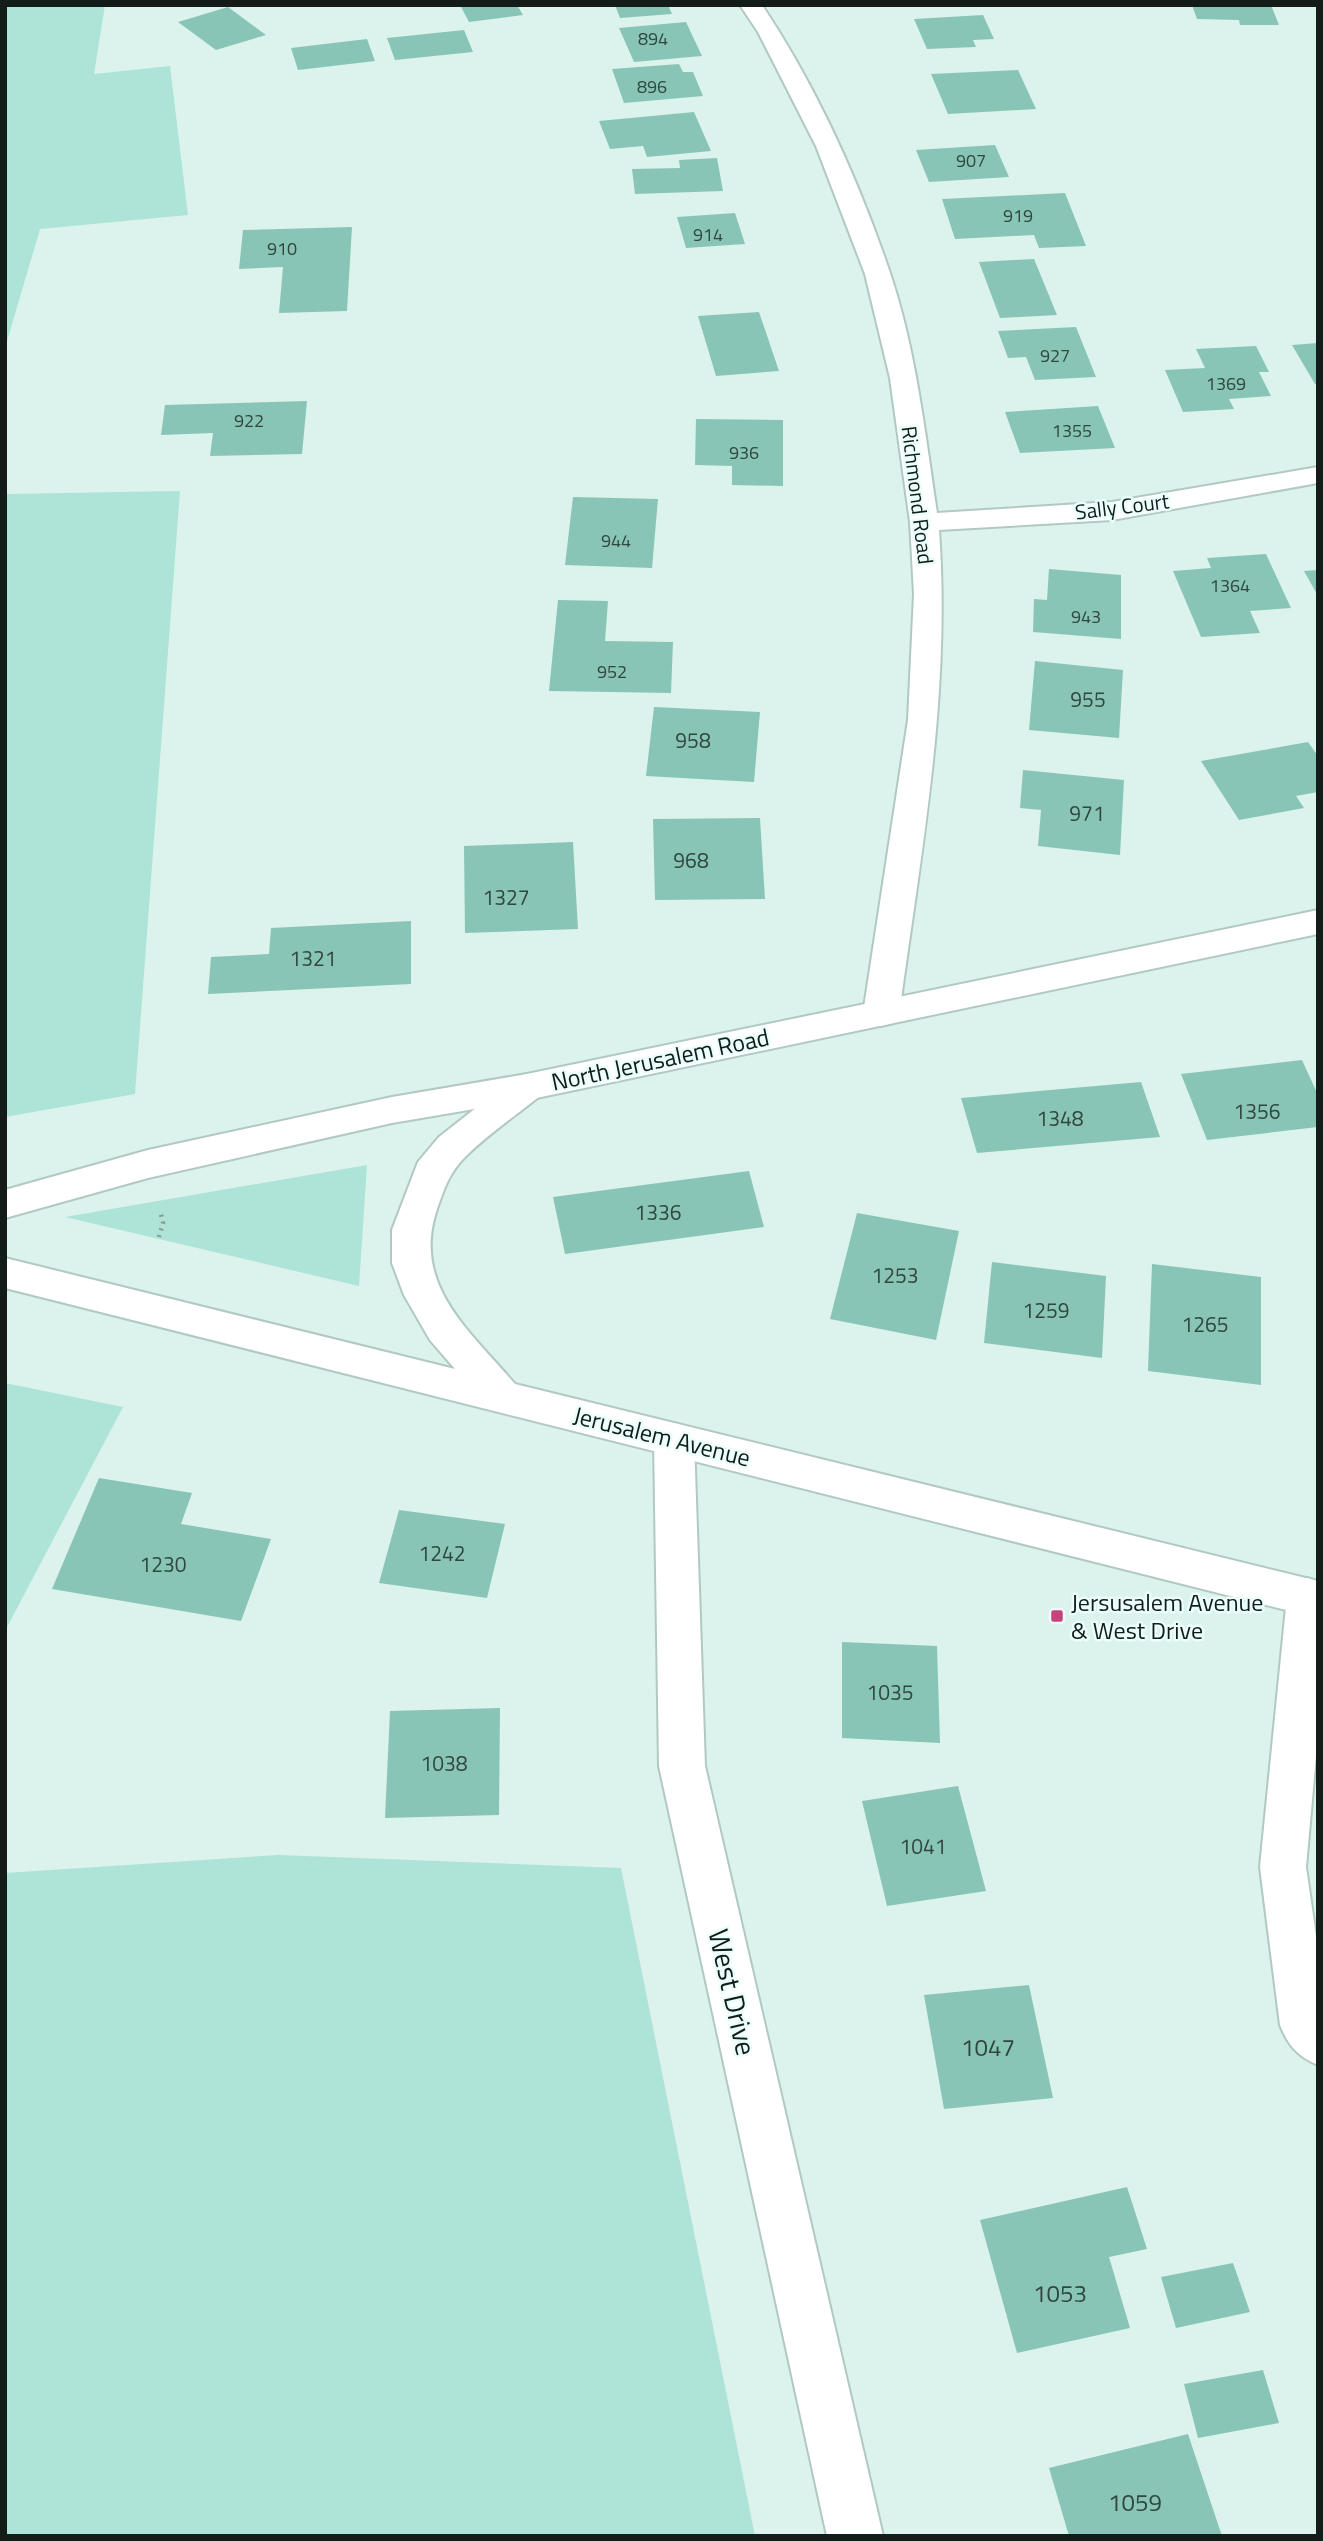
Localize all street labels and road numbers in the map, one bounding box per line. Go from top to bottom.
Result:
street label: Richmond Road [894,424,942,566]
street label: Sally Court [1073,484,1171,528]
street label: North Jerusalem Road [548,1018,772,1100]
street label: Jerusalem Avenue [570,1397,754,1475]
street label: West Drive [698,1924,768,2060]

